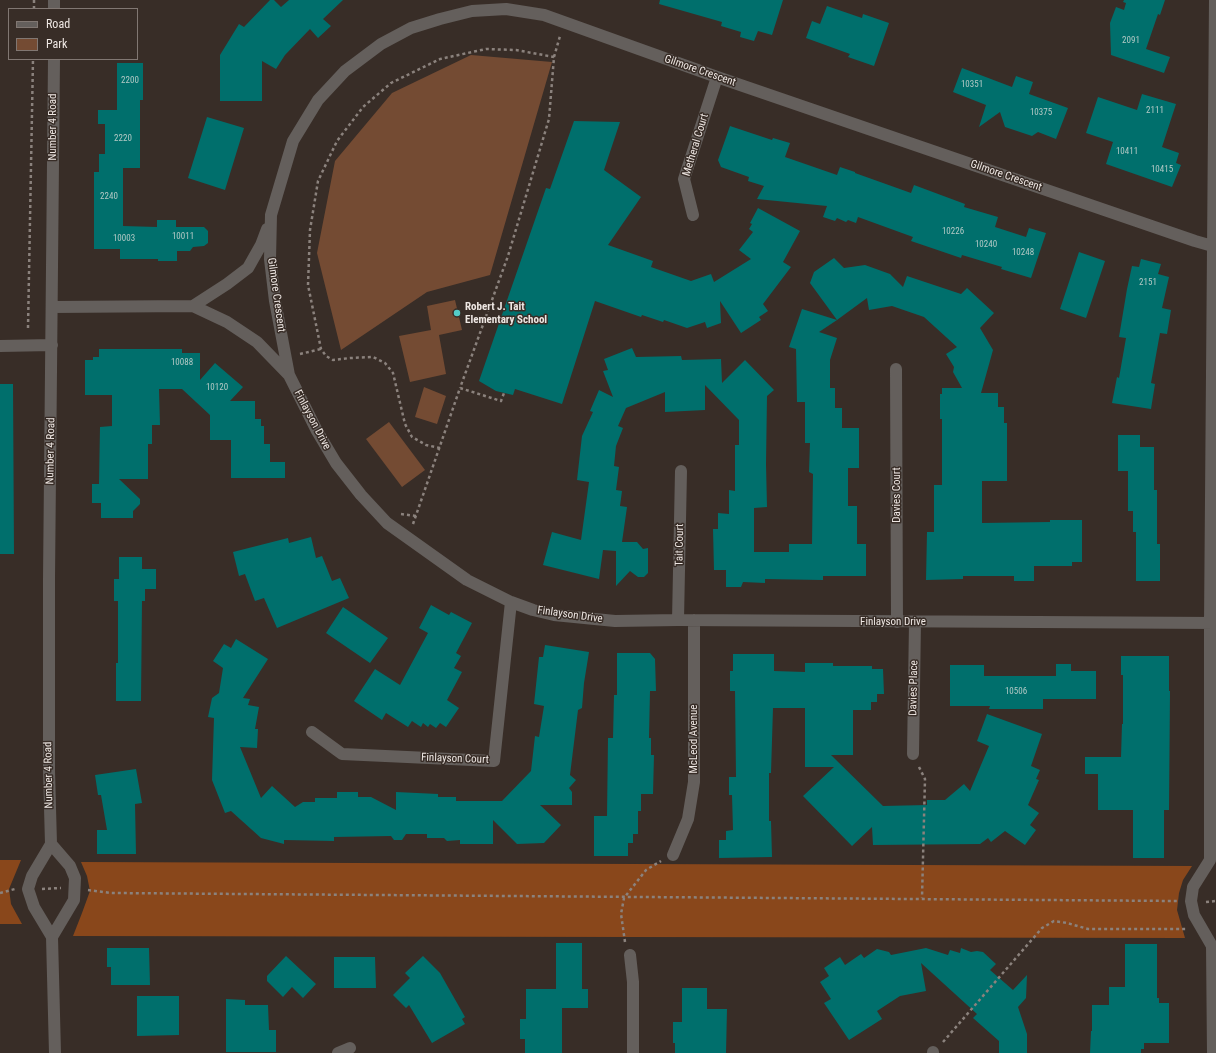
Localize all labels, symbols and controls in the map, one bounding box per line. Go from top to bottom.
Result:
legend [8,8,138,60]
text: Road [46,17,70,31]
house number: 2091 [1122,36,1140,46]
text: Park [46,37,67,51]
street label: Gilmore Crescent [663,53,737,89]
house number: 2200 [121,76,139,86]
house number: 10351 [961,80,983,90]
street label: Number 4 Road [46,94,60,160]
house number: 2111 [1146,106,1164,116]
house number: 10375 [1030,108,1052,118]
street label: Metheral Court [680,112,712,178]
house number: 2220 [114,134,132,144]
house number: 10411 [1116,147,1138,157]
street label: Gilmore Crescent [969,158,1043,194]
house number: 10415 [1151,165,1173,175]
house number: 2240 [100,192,118,202]
house number: 10226 [942,227,964,237]
house number: 10011 [172,232,194,242]
house number: 10003 [113,234,135,244]
house number: 10240 [975,240,997,250]
house number: 10248 [1012,248,1034,258]
street label: Gilmore Crescent [264,257,288,333]
house number: 2151 [1139,278,1157,288]
place label: Robert J. Tait Elementary School [465,300,547,326]
marker: Robert J. Tait Elementary School [452,308,462,318]
house number: 10088 [171,358,193,368]
house number: 10120 [206,383,228,393]
street label: Finlayson Drive [291,388,333,452]
street label: Number 4 Road [44,417,58,485]
street label: Davies Court [890,467,904,523]
street label: Tait Court [673,524,687,566]
street label: Finlayson Drive [537,604,603,626]
street label: Finlayson Drive [860,615,926,629]
street label: Davies Place [907,660,921,716]
house number: 10506 [1005,687,1027,697]
street label: McLeod Avenue [687,705,701,773]
street label: Number 4 Road [42,741,56,809]
street label: Finlayson Court [421,751,489,767]

